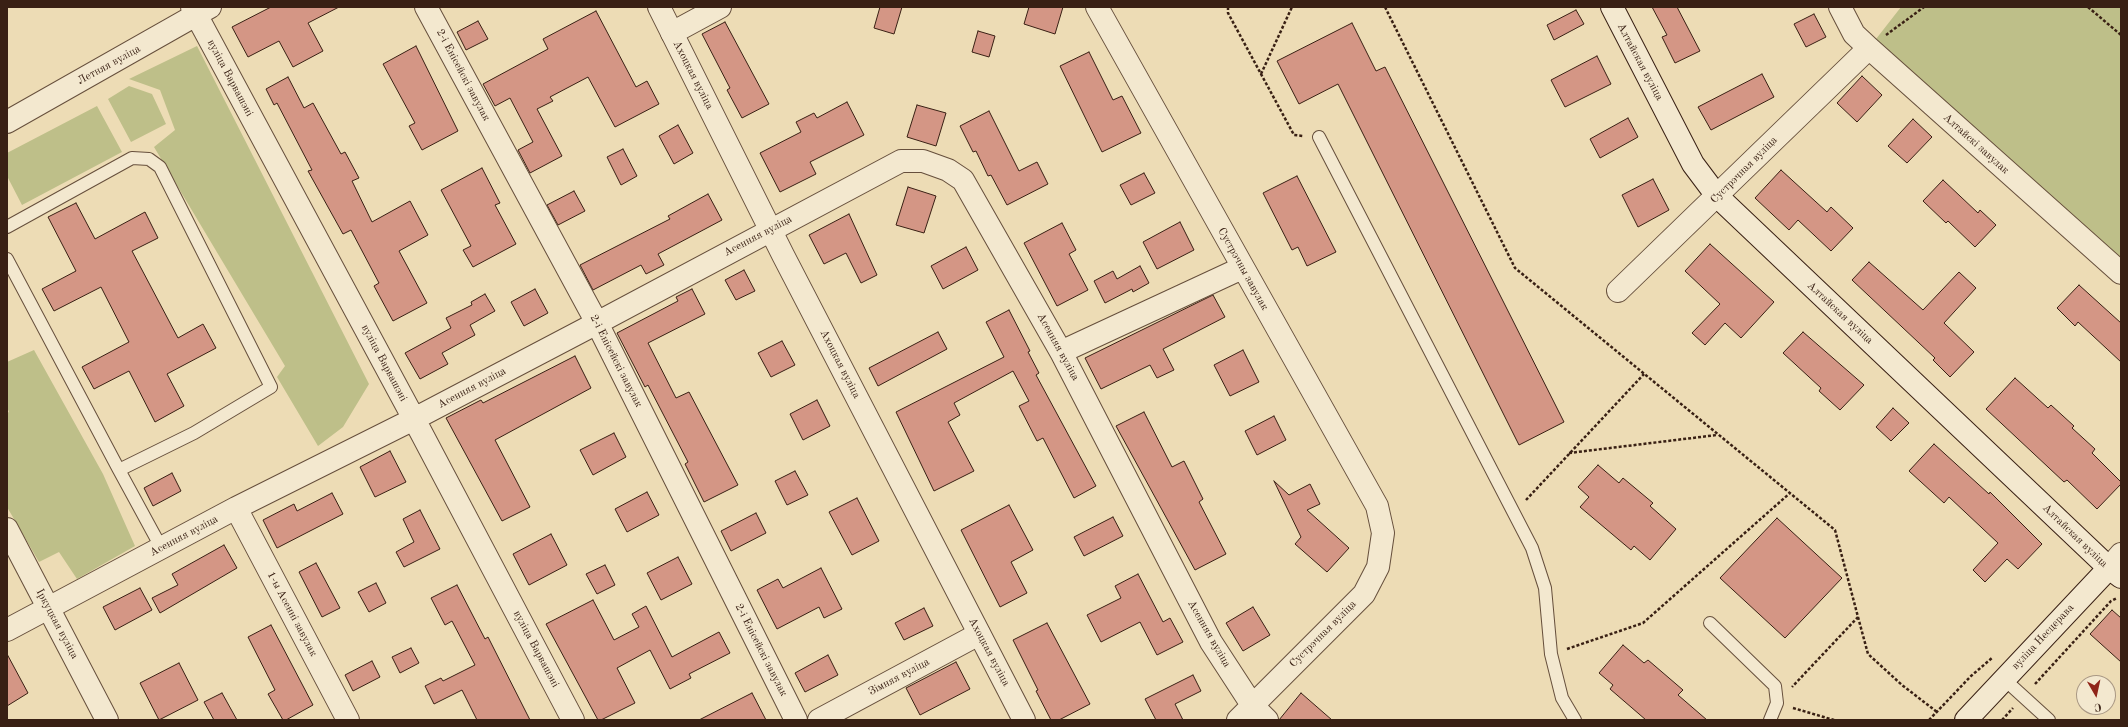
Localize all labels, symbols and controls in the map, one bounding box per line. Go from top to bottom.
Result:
street label: Алтайская вуліца [1614,21,1666,103]
street label: 2-і Енісейскі завулак [433,27,493,123]
street label: вуліца Варвашэні [204,37,256,119]
street label: Ахоцкая вуліца [670,38,716,112]
street label: Летняя вуліца [75,42,143,88]
street label: Алтайскі завулак [1940,111,2012,177]
street label: Сустрэчная вуліца [1708,134,1780,206]
street label: Асенняя вуліца [722,212,794,260]
street label: Сустрэчны завулак [1215,225,1271,313]
street label: Алтайская вуліца [1804,279,1876,347]
street label: Асенняя вуліца [1034,311,1082,383]
street label: 2-і Енісейскі завулак [587,312,645,410]
street label: вуліца Варвашэні [358,322,410,404]
street label: Ахоцкая вуліца [817,327,863,401]
street label: Асенняя вуліца [436,364,508,412]
street label: Алтайская вуліца [2040,502,2110,570]
street label: Асенняя вуліца [148,512,220,560]
street label: 1-ы Асенні завулак [264,569,320,659]
street label: Іркуцкая вуліца [33,587,81,661]
street label: Асенняя вуліца [1184,598,1234,670]
street label: Сустрэчная вуліца [1287,598,1359,670]
street label: 2-і Енісейскі завулак [732,601,790,699]
street label: вуліца Несцерава [2009,601,2077,673]
street label: вуліца Варвашэні [510,608,562,690]
street label: Ахоцкая вуліца [965,616,1013,688]
street label: Зімняя вуліца [866,655,932,699]
north arrow [2076,675,2116,715]
text: С [2093,700,2102,712]

